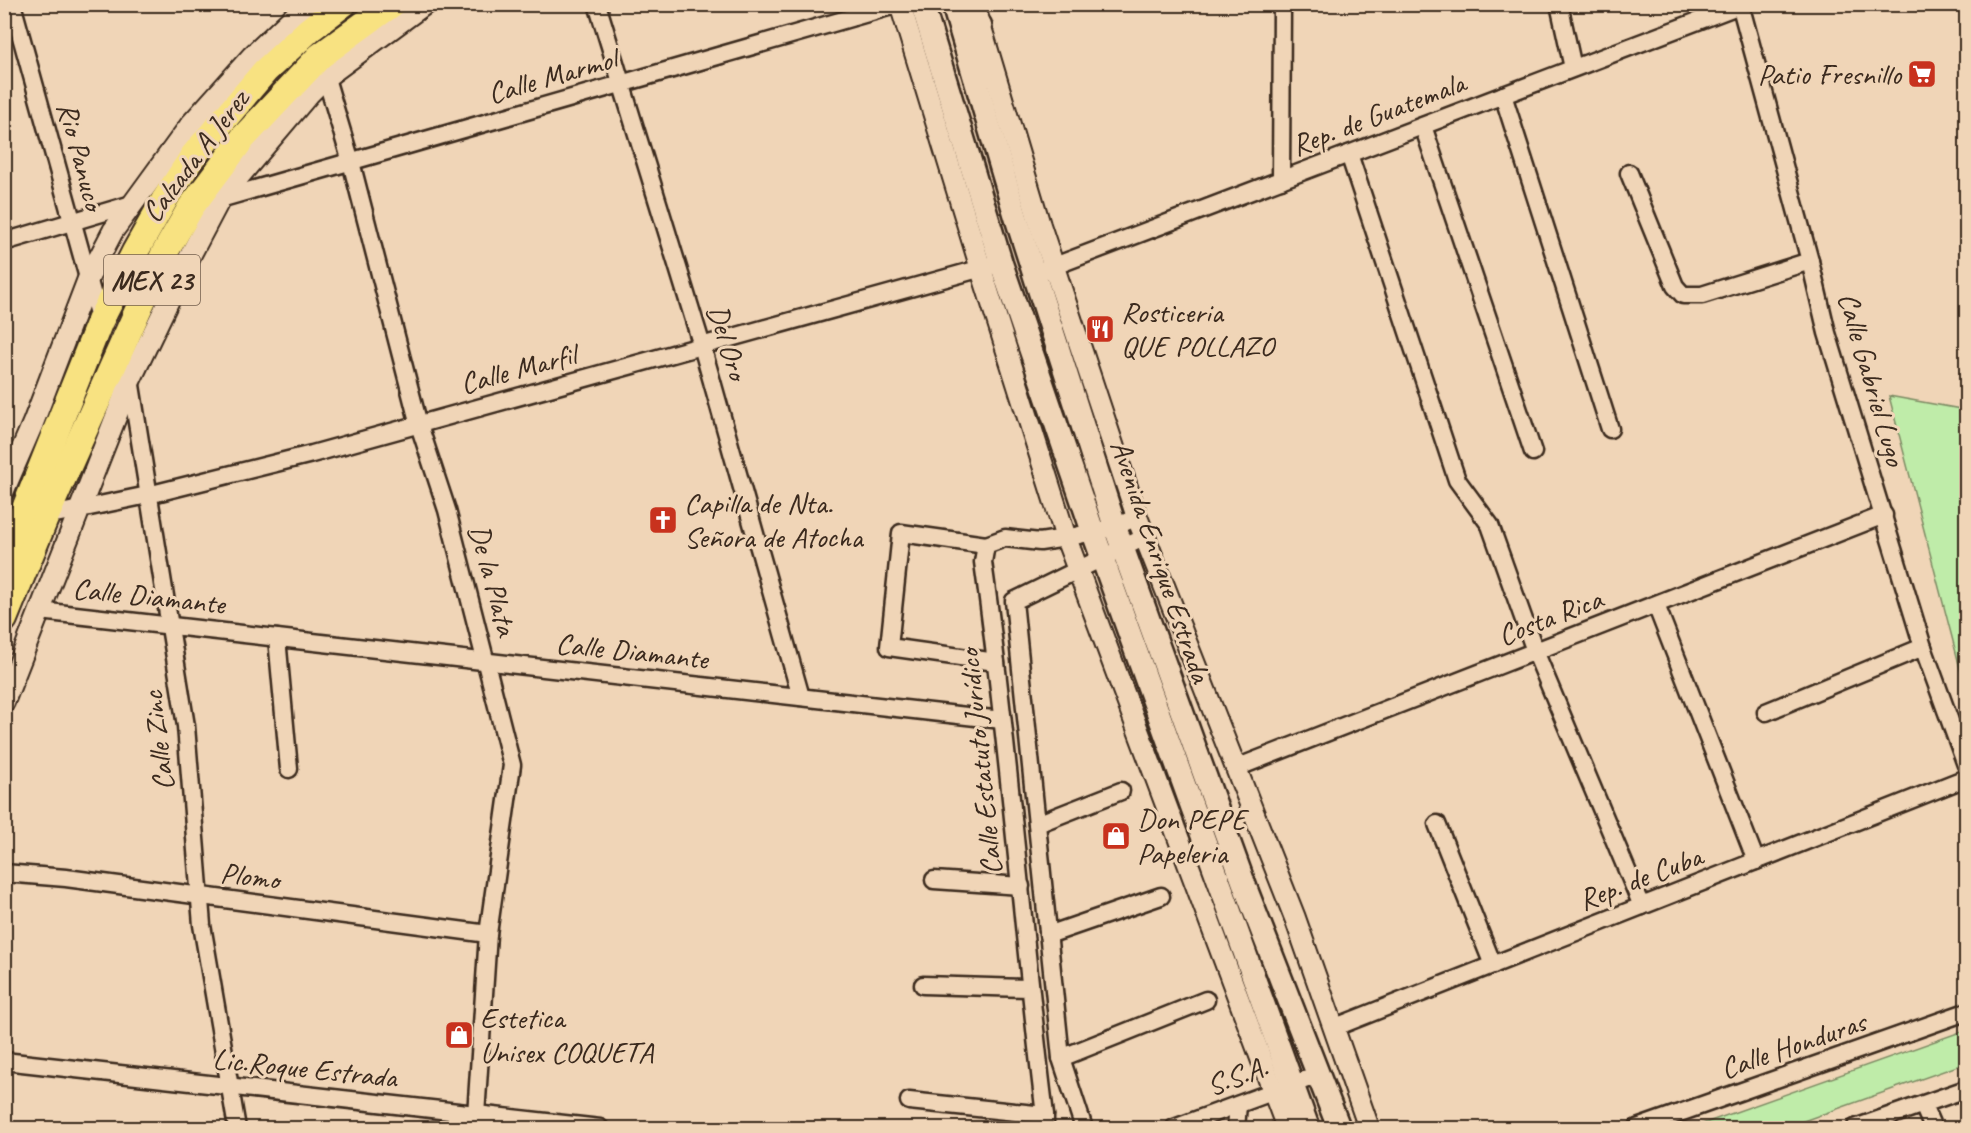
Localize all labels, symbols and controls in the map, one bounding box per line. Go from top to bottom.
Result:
street label: Calle Marmol [483,38,626,112]
place label: Patio Fresnillo [1758,55,1902,93]
supermarket icon: Patio Fresnillo [1906,58,1938,90]
street label: Rep. de Guatemala [1286,63,1473,164]
street label: Calzada A Jerez [133,80,259,230]
street label: Rio Panuco [48,98,114,217]
road number: MEX 23 [104,255,200,305]
street label: Calle Gabriel Lugo [1829,288,1915,471]
place label: Rosticeria QUE POLLAZO [1121,293,1277,365]
street label: Del Oro [699,300,758,387]
restaurant icon: Rosticeria QUE POLLAZO [1084,313,1116,345]
street label: Calle Marfil [456,334,585,403]
street label: Avenida Enrique Estrada [1102,435,1221,689]
place label: Capilla de Nta. Señora de Atocha [684,484,865,556]
church icon: Capilla de Nta. Señora de Atocha [647,504,679,536]
street label: De la Plata [460,520,527,642]
street label: Calle Diamante [71,569,229,623]
street label: Costa Rica [1492,579,1609,654]
street label: Calle Diamante [554,624,712,678]
street label: Calle Estatuto Jurídico [949,644,1011,877]
street label: Calle Zinc [133,688,183,793]
place label: Don PEPE Papeleria [1137,800,1249,872]
shop icon: Don PEPE Papeleria [1100,820,1132,852]
street label: Rep. de Cuba [1573,836,1710,919]
street label: Plomo [218,854,285,899]
place label: Estetica Unisex COQUETA [480,999,655,1071]
street label: Calle Honduras [1715,1002,1873,1088]
shop icon: Estetica Unisex COQUETA [443,1019,475,1051]
street label: Lic.Roque Estrada [211,1039,401,1097]
street label: S.S.A. [1201,1048,1273,1104]

